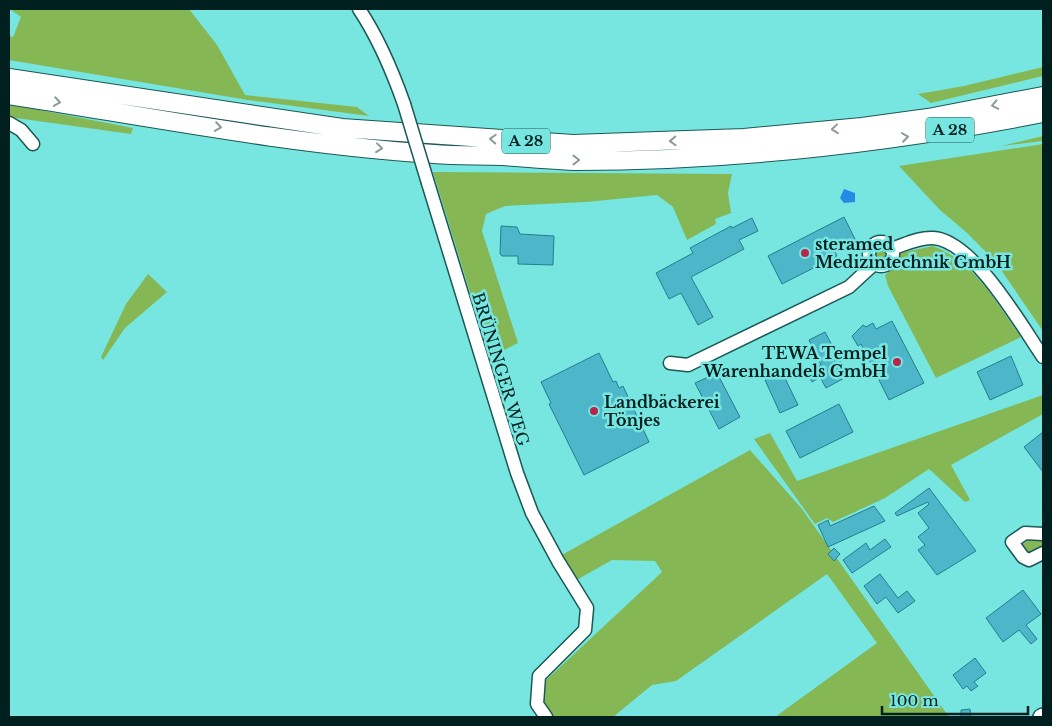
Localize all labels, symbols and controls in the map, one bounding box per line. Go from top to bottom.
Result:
one-way arrow [53,97,61,107]
one-way arrow [991,100,1000,110]
road number: A 28 [926,118,974,142]
one-way arrow [214,121,222,132]
one-way arrow [830,123,838,134]
road number: A 28 [502,128,550,154]
one-way arrow [902,132,910,143]
one-way arrow [489,134,497,145]
one-way arrow [668,136,676,146]
one-way arrow [375,142,383,153]
one-way arrow [572,155,580,165]
place label: steramed Medizintechnik GmbH [815,234,1011,272]
marker: steramed Medizintechnik GmbH [799,247,811,259]
street label: BRÜNINGER WEG [468,290,534,448]
place label: TEWA Tempel Warenhandels GmbH [702,343,887,381]
marker: TEWA Tempel Warenhandels GmbH [891,356,903,368]
place label: Landbäckerei Tönjes [604,392,720,430]
marker: Landbäckerei Tönjes [588,405,600,417]
scale bar [882,684,1028,716]
text: 100 m [890,691,939,710]

